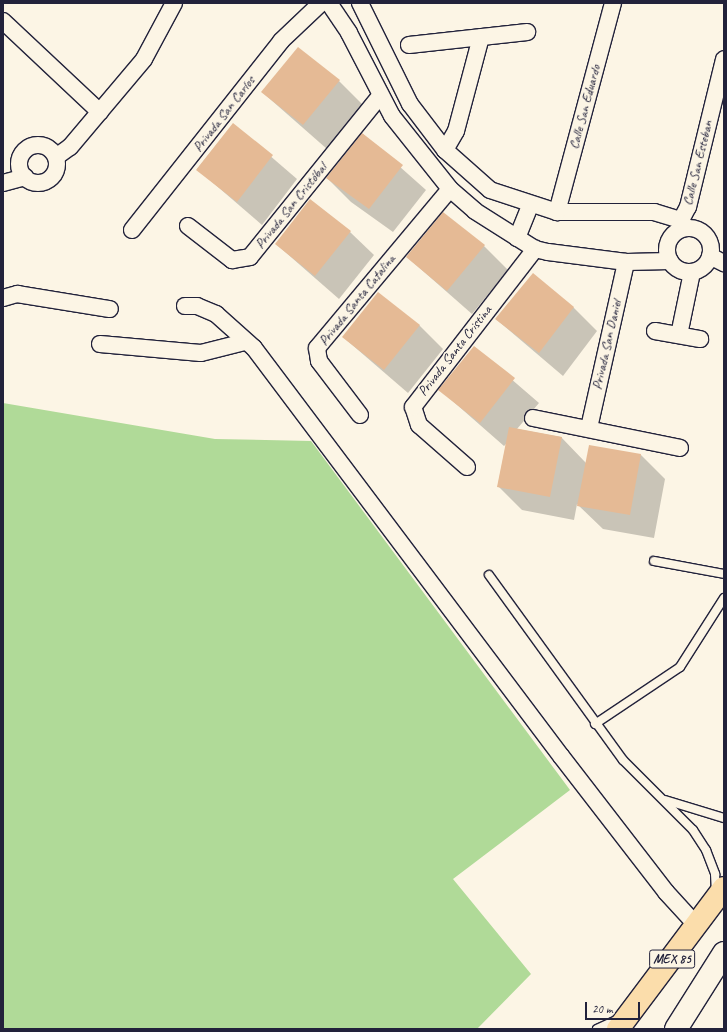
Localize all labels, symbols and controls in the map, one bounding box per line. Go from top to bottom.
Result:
street label: Calle San Eduardo [566,63,604,151]
street label: Privada San Carlos [189,73,259,155]
street label: Calle San Esteban [679,119,717,207]
street label: Privada San Cristóbal [252,160,330,252]
street label: Privada Santa Catalina [315,251,399,349]
street label: Privada San Daniel [589,298,625,392]
street label: Privada Santa Cristina [414,302,496,400]
road number: MEX 85 [649,948,695,970]
scale bar [587,994,642,1020]
text: 20 m [592,1001,612,1017]

